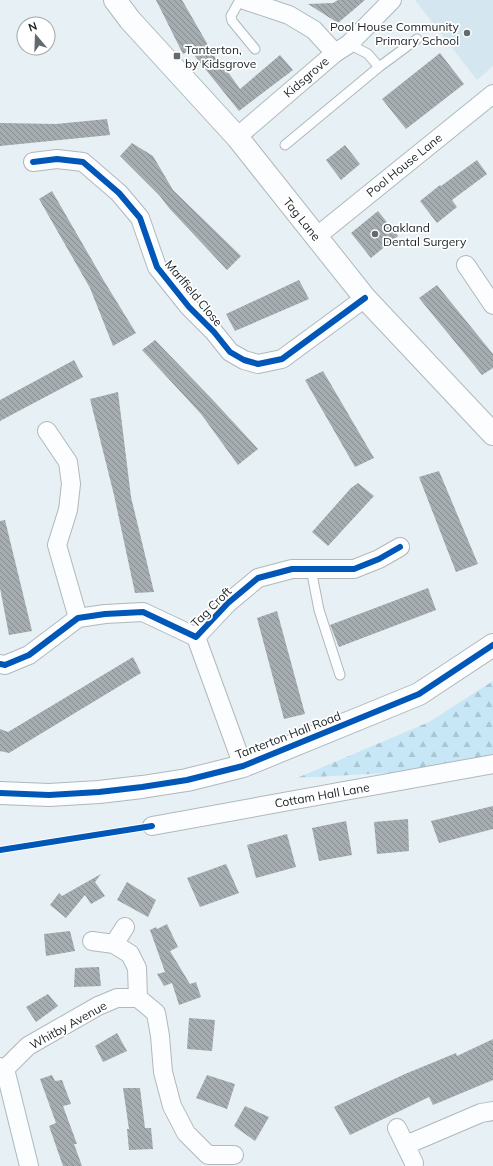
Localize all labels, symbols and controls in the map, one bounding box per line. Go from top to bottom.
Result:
north arrow [16,16,56,56]
text: N [27,19,39,35]
place label: Pool House Community Primary School [330,19,460,48]
marker: Pool House Community Primary School [462,28,472,38]
place label: Tanterton, by Kidsgrove [185,42,256,71]
marker: Tanterton, by Kidsgrove [172,51,182,61]
street label: Kidsgrove [280,53,332,101]
street label: Pool House Lane [363,130,445,200]
street label: Tag Lane [280,194,324,244]
place label: Oakland Dental Surgery [383,220,467,249]
marker: Oakland Dental Surgery [370,229,380,239]
street label: Marlfield Close [162,257,226,329]
street label: Tag Croft [188,584,234,630]
street label: Tanterton Hall Road [233,708,343,762]
street label: Cottam Hall Lane [273,779,371,811]
street label: Whitby Avenue [27,998,109,1052]

